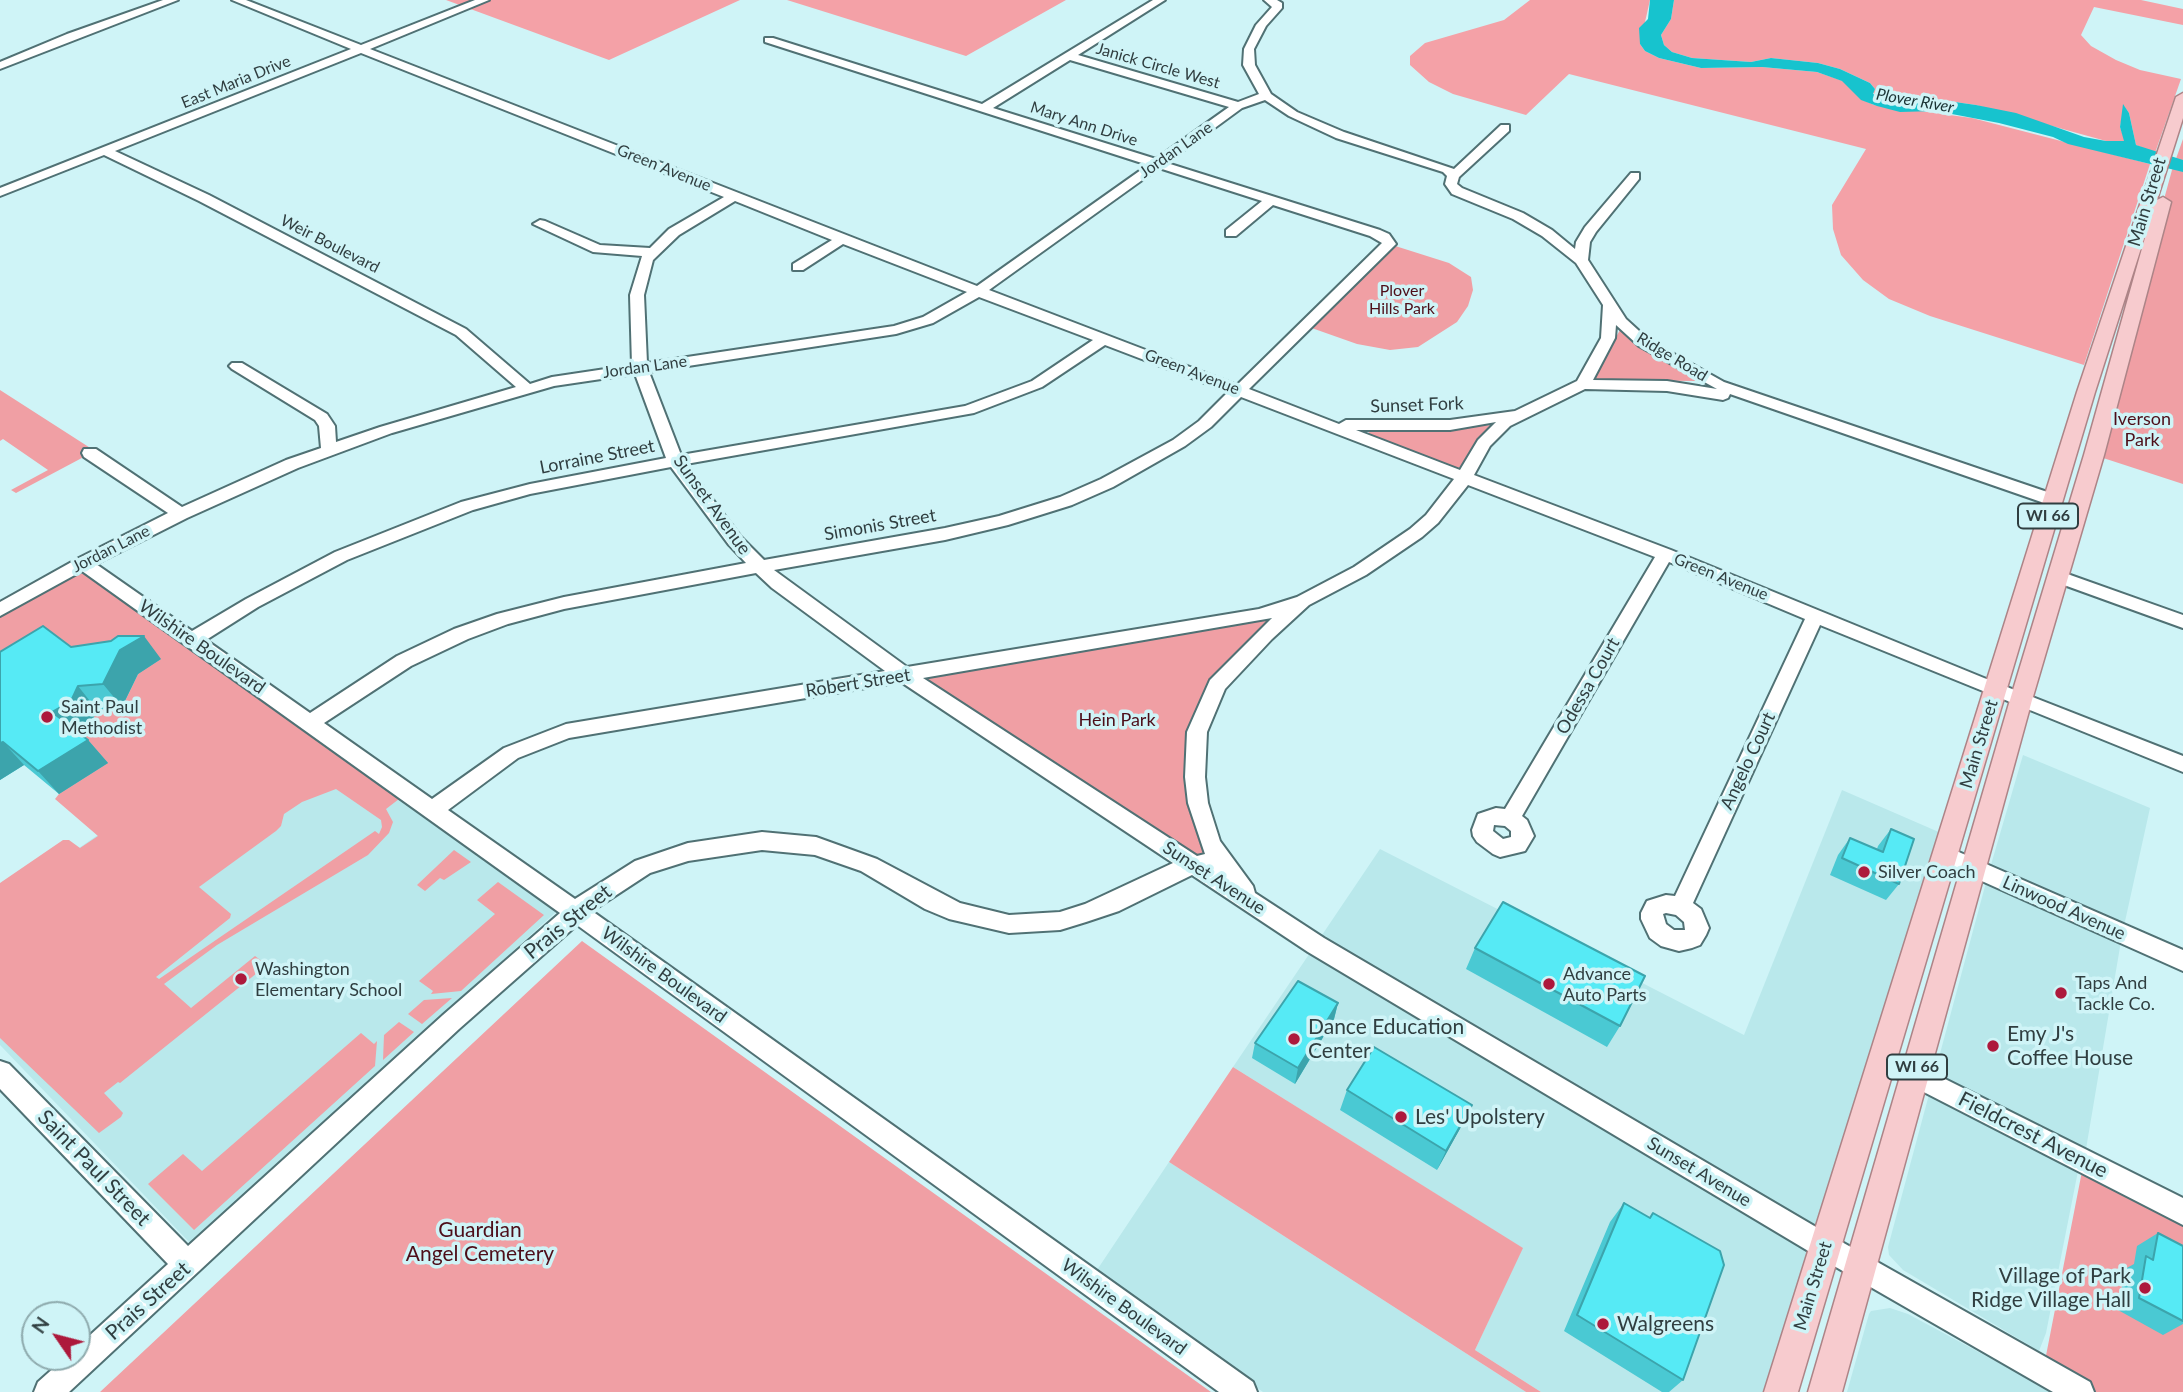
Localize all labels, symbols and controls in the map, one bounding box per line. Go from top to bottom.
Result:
street label: Janick Circle West [1094,39,1222,93]
street label: East Maria Drive [178,51,294,113]
water label: Plover River [1875,85,1955,117]
street label: Mary Ann Drive [1028,98,1140,150]
street label: Jordan Lane [1136,118,1216,182]
street label: Green Avenue [614,140,714,196]
street label: Main Street [2123,155,2171,249]
street label: Weir Boulevard [277,211,383,277]
park label: Plover Hills Park [1369,281,1435,319]
street label: Ridge Road [1633,328,1711,386]
street label: Green Avenue [1142,345,1242,399]
street label: Jordan Lane [602,352,688,382]
street label: Sunset Fork [1370,393,1464,417]
park label: Iverson Park [2113,408,2171,450]
street label: Lorraine Street [538,435,656,479]
street label: Sunset Avenue [669,451,755,559]
road number: WI 66 [2018,503,2078,528]
street label: Simonis Street [822,505,938,545]
street label: Jordan Lane [69,521,153,577]
street label: Green Avenue [1671,549,1771,605]
street label: Wilshire Boulevard [135,595,269,699]
street label: Odessa Court [1552,634,1624,738]
street label: Robert Street [804,664,912,702]
place label: Saint Paul Methodist [61,696,142,738]
street label: Main Street [1955,697,2003,791]
marker: Saint Paul Methodist [39,709,55,725]
park label: Hein Park [1078,709,1156,731]
street label: Angelo Court [1716,709,1780,813]
street label: Sunset Avenue [1159,837,1269,919]
place label: Silver Coach [1878,861,1976,883]
marker: Silver Coach [1856,864,1872,880]
street label: Linwood Avenue [1999,871,2129,945]
street label: Prais Street [519,879,617,965]
street label: Wilshire Boulevard [597,922,731,1028]
place label: Washington Elementary School [255,958,402,1000]
place label: Advance Auto Parts [1563,963,1646,1006]
marker: Washington Elementary School [233,971,249,987]
place label: Taps And Tackle Co. [2075,972,2155,1014]
marker: Advance Auto Parts [1541,976,1557,992]
marker: Taps And Tackle Co. [2053,985,2069,1001]
place label: Dance Education Center [1308,1014,1464,1064]
place label: Emy J's Coffee House [2007,1021,2133,1071]
marker: Dance Education Center [1286,1031,1302,1047]
marker: Emy J's Coffee House [1985,1038,2001,1054]
road number: WI 66 [1887,1054,1947,1079]
street label: Fieldcrest Avenue [1954,1086,2112,1184]
place label: Les' Upolstery [1415,1104,1545,1130]
street label: Saint Paul Street [32,1105,156,1231]
marker: Les' Upolstery [1393,1109,1409,1125]
street label: Sunset Avenue [1643,1132,1755,1212]
park label: Guardian Angel Cemetery [406,1217,554,1267]
street label: Main Street [1789,1239,1837,1333]
street label: Wilshire Boulevard [1057,1254,1191,1360]
street label: Prais Street [101,1256,195,1346]
place label: Village of Park Ridge Village Hall [1971,1263,2131,1313]
marker: Village of Park Ridge Village Hall [2137,1280,2153,1296]
north arrow [21,1301,91,1371]
place label: Walgreens [1617,1311,1714,1337]
text: N [26,1312,54,1337]
marker: Walgreens [1595,1316,1611,1332]

